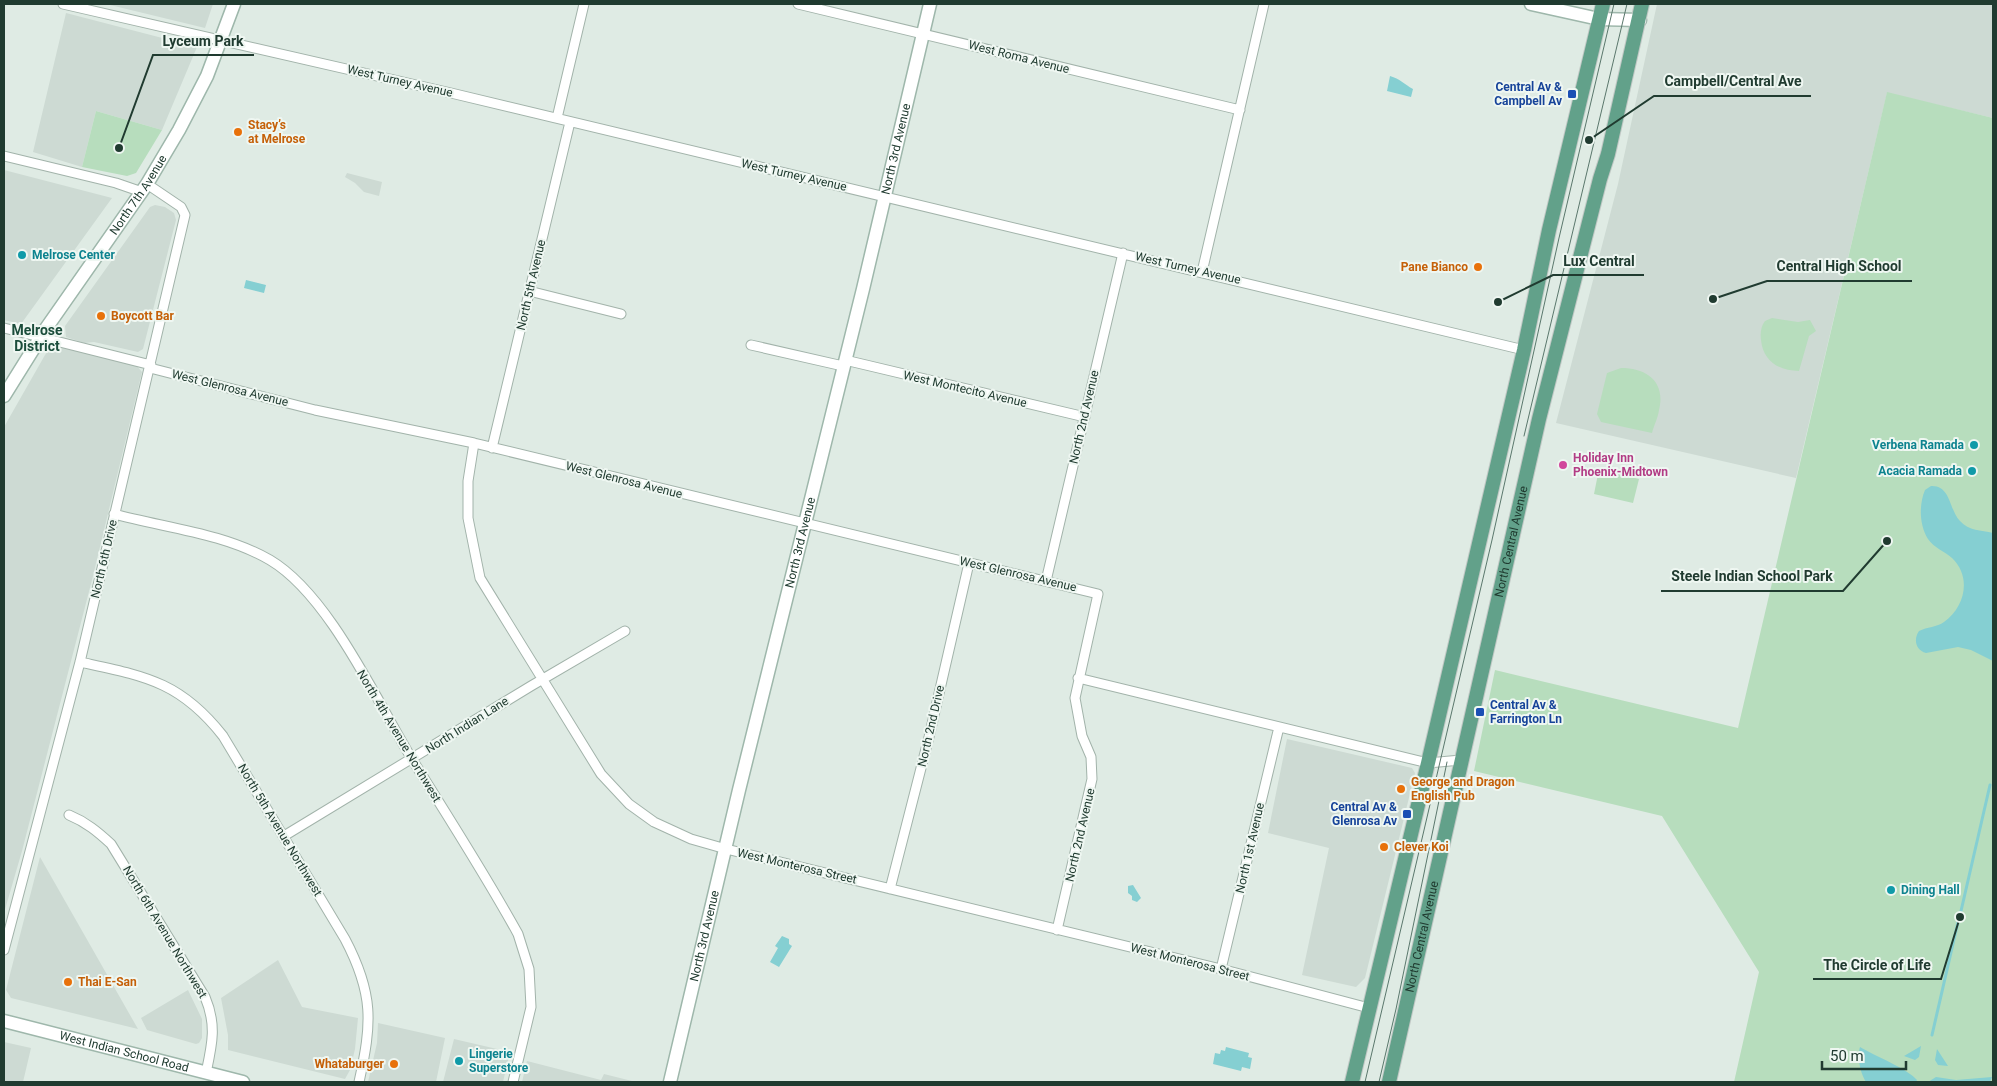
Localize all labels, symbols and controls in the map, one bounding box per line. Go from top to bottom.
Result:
callout: Lyceum Park [153,26,254,55]
text: Lyceum Park [162,33,244,49]
street label: West Roma Avenue [967,38,1071,76]
street label: West Turney Avenue [346,62,454,100]
callout: Campbell/Central Ave [1654,67,1811,96]
text: Campbell/Central Ave [1664,73,1802,89]
place label: Central Av & Campbell Av [1494,80,1562,108]
marker: Central Av & Campbell Av [1566,88,1578,100]
street label: North 3rd Avenue [878,102,913,196]
place label: Stacy’s at Melrose [248,118,306,146]
marker: Stacy’s at Melrose [232,126,244,138]
street label: North 7th Avenue [107,152,170,237]
street label: West Turney Avenue [740,156,848,194]
street label: North 5th Avenue [514,238,548,332]
callout: Lux Central [1553,246,1644,275]
place label: Melrose Center [32,248,115,262]
marker: Melrose Center [16,249,28,261]
street label: West Turney Avenue [1134,249,1242,287]
callout: Central High School [1767,252,1912,281]
text: Lux Central [1563,253,1635,269]
text: Central High School [1776,258,1902,274]
place label: Pane Bianco [1401,260,1468,274]
marker: Pane Bianco [1472,261,1484,273]
place label: Boycott Bar [111,309,175,323]
marker: Boycott Bar [95,310,107,322]
district label: Melrose District [11,322,63,354]
street label: West Glenrosa Avenue [170,367,290,409]
street label: West Montecito Avenue [902,368,1028,410]
street label: North 2nd Avenue [1066,369,1102,465]
place label: Verbena Ramada [1872,438,1965,452]
marker: Verbena Ramada [1968,439,1980,451]
place label: Holiday Inn Phoenix-Midtown [1573,451,1668,479]
street label: West Glenrosa Avenue [564,459,684,501]
marker: Holiday Inn Phoenix-Midtown [1557,459,1569,471]
place label: Acacia Ramada [1878,464,1963,478]
marker: Acacia Ramada [1966,465,1978,477]
street label: North Central Avenue [1492,485,1531,599]
street label: North 3rd Avenue [782,496,818,589]
street label: North 6th Drive [88,518,120,600]
street label: West Glenrosa Avenue [958,554,1078,594]
callout: Steele Indian School Park [1661,562,1843,591]
text: Steele Indian School Park [1671,568,1833,584]
street label: North 4th Avenue Northwest [354,667,444,805]
street label: North 2nd Drive [915,684,947,768]
street label: North Indian Lane [423,694,511,756]
place label: Central Av & Farrington Ln [1490,698,1562,726]
marker: Central Av & Farrington Ln [1474,706,1486,718]
street label: North 5th Avenue Northwest [235,761,325,899]
place label: George and Dragon English Pub [1411,775,1515,803]
marker: George and Dragon English Pub [1395,783,1407,795]
street label: North 2nd Avenue [1062,787,1098,883]
place label: Central Av & Glenrosa Av [1330,800,1397,828]
street label: North 1st Avenue [1233,801,1267,895]
marker: Central Av & Glenrosa Av [1401,808,1413,820]
place label: Clever Koi [1394,840,1449,854]
marker: Clever Koi [1378,841,1390,853]
street label: West Monterosa Street [736,845,858,887]
street label: North 6th Avenue Northwest [120,863,210,1001]
street label: North Central Avenue [1403,880,1441,994]
place label: Dining Hall [1901,883,1960,897]
marker: Dining Hall [1885,884,1897,896]
street label: North 3rd Avenue [687,889,722,983]
street label: West Monterosa Street [1129,940,1251,984]
callout: The Circle of Life [1813,950,1941,979]
text: The Circle of Life [1823,957,1931,973]
place label: Thai E-San [78,975,137,989]
marker: Thai E-San [62,976,74,988]
street label: West Indian School Road [58,1028,190,1075]
scale bar [1822,1038,1906,1070]
place label: Lingerie Superstore [469,1047,529,1075]
text: 50 m [1830,1047,1864,1065]
marker: Lingerie Superstore [453,1055,465,1067]
place label: Whataburger [314,1057,385,1071]
marker: Whataburger [388,1058,400,1070]

